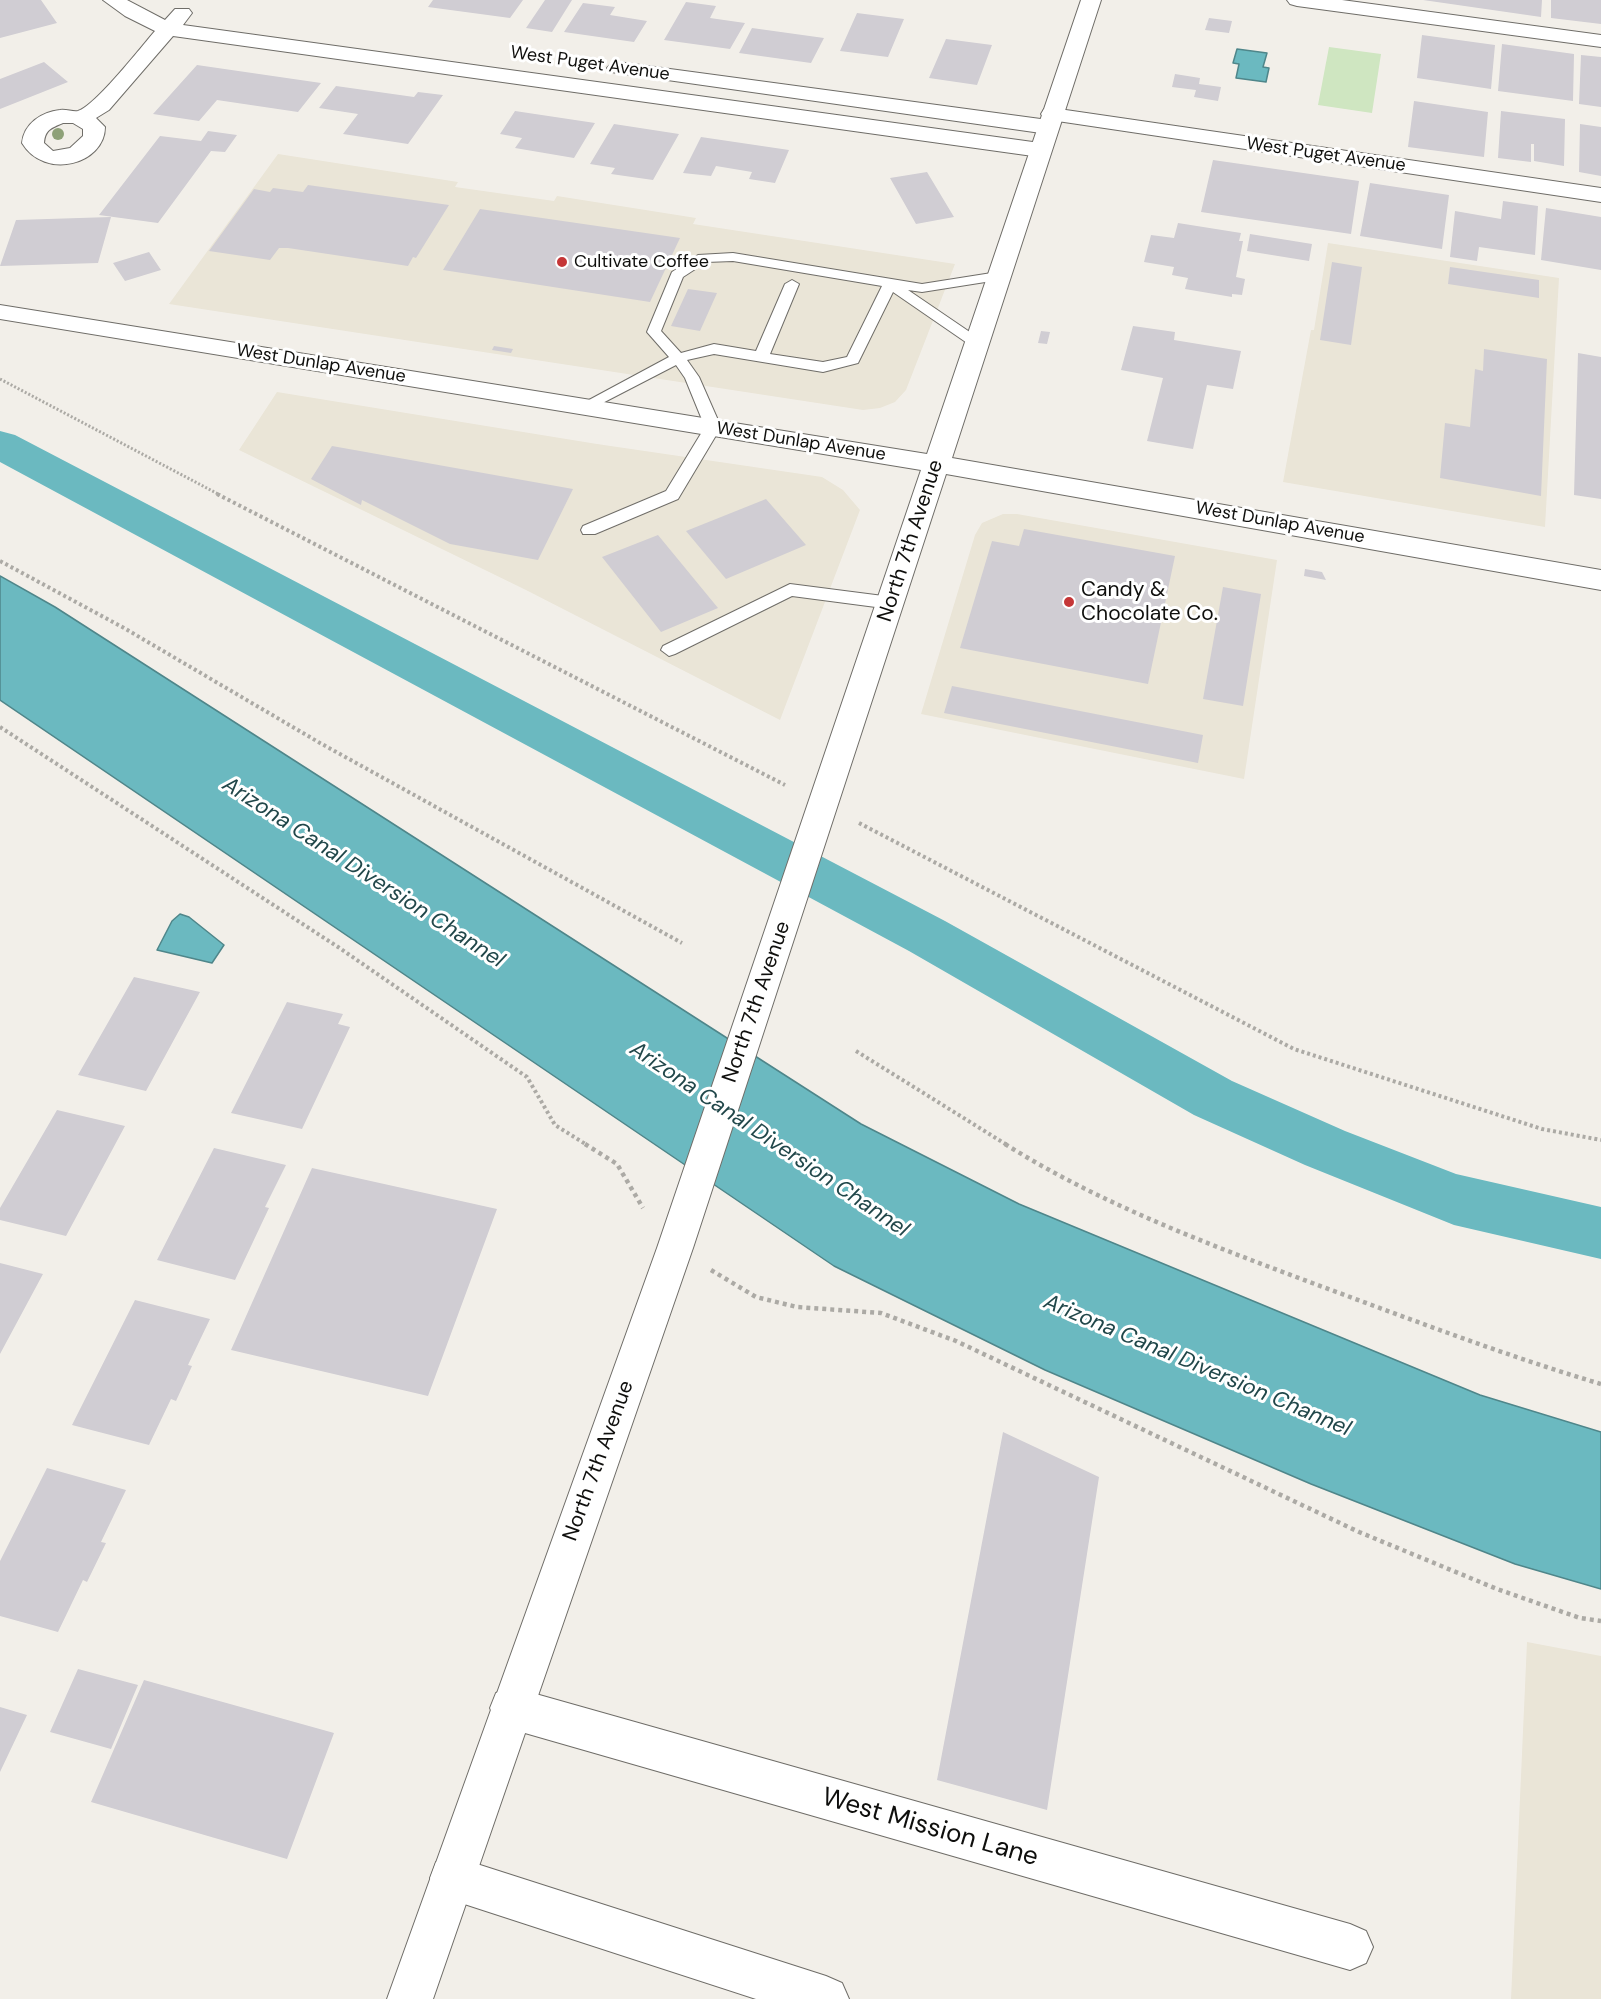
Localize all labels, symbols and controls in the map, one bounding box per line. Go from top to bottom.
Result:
street label: West Puget Avenue [509,42,671,86]
street label: West Puget Avenue [1245,133,1407,177]
place label: Cultivate Coffee [574,251,709,273]
marker: Cultivate Coffee [555,255,569,269]
street label: West Dunlap Avenue [235,340,407,388]
street label: West Dunlap Avenue [715,418,887,466]
street label: North 7th Avenue [873,457,949,625]
street label: West Dunlap Avenue [1194,497,1366,549]
place label: Candy & Chocolate Co. [1081,577,1218,627]
marker: Candy & Chocolate Co. [1062,595,1076,609]
water label: Arizona Canal Diversion Channel [217,772,509,974]
street label: North 7th Avenue [718,918,796,1086]
water label: Arizona Canal Diversion Channel [625,1037,913,1243]
water label: Arizona Canal Diversion Channel [1040,1289,1354,1443]
street label: North 7th Avenue [558,1377,640,1545]
street label: West Mission Lane [818,1782,1042,1874]

